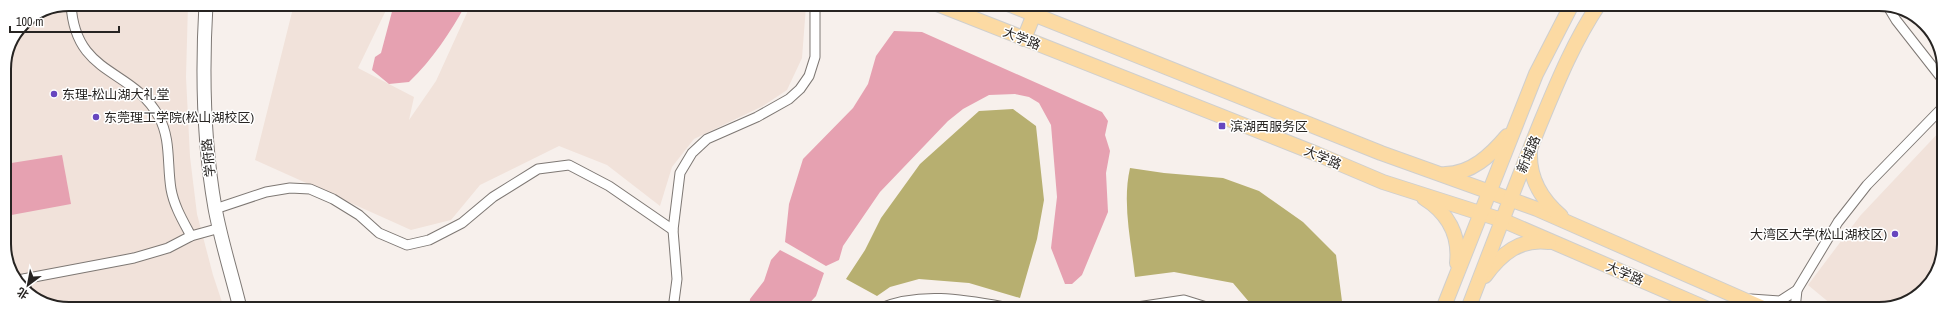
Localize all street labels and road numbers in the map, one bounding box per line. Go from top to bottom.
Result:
street label: 大学路 [1001,23,1043,54]
street label: 新城路 [1513,133,1544,175]
street label: 学府路 [198,138,219,178]
street label: 大学路 [1302,142,1344,173]
street label: 大学路 [1604,258,1646,289]

